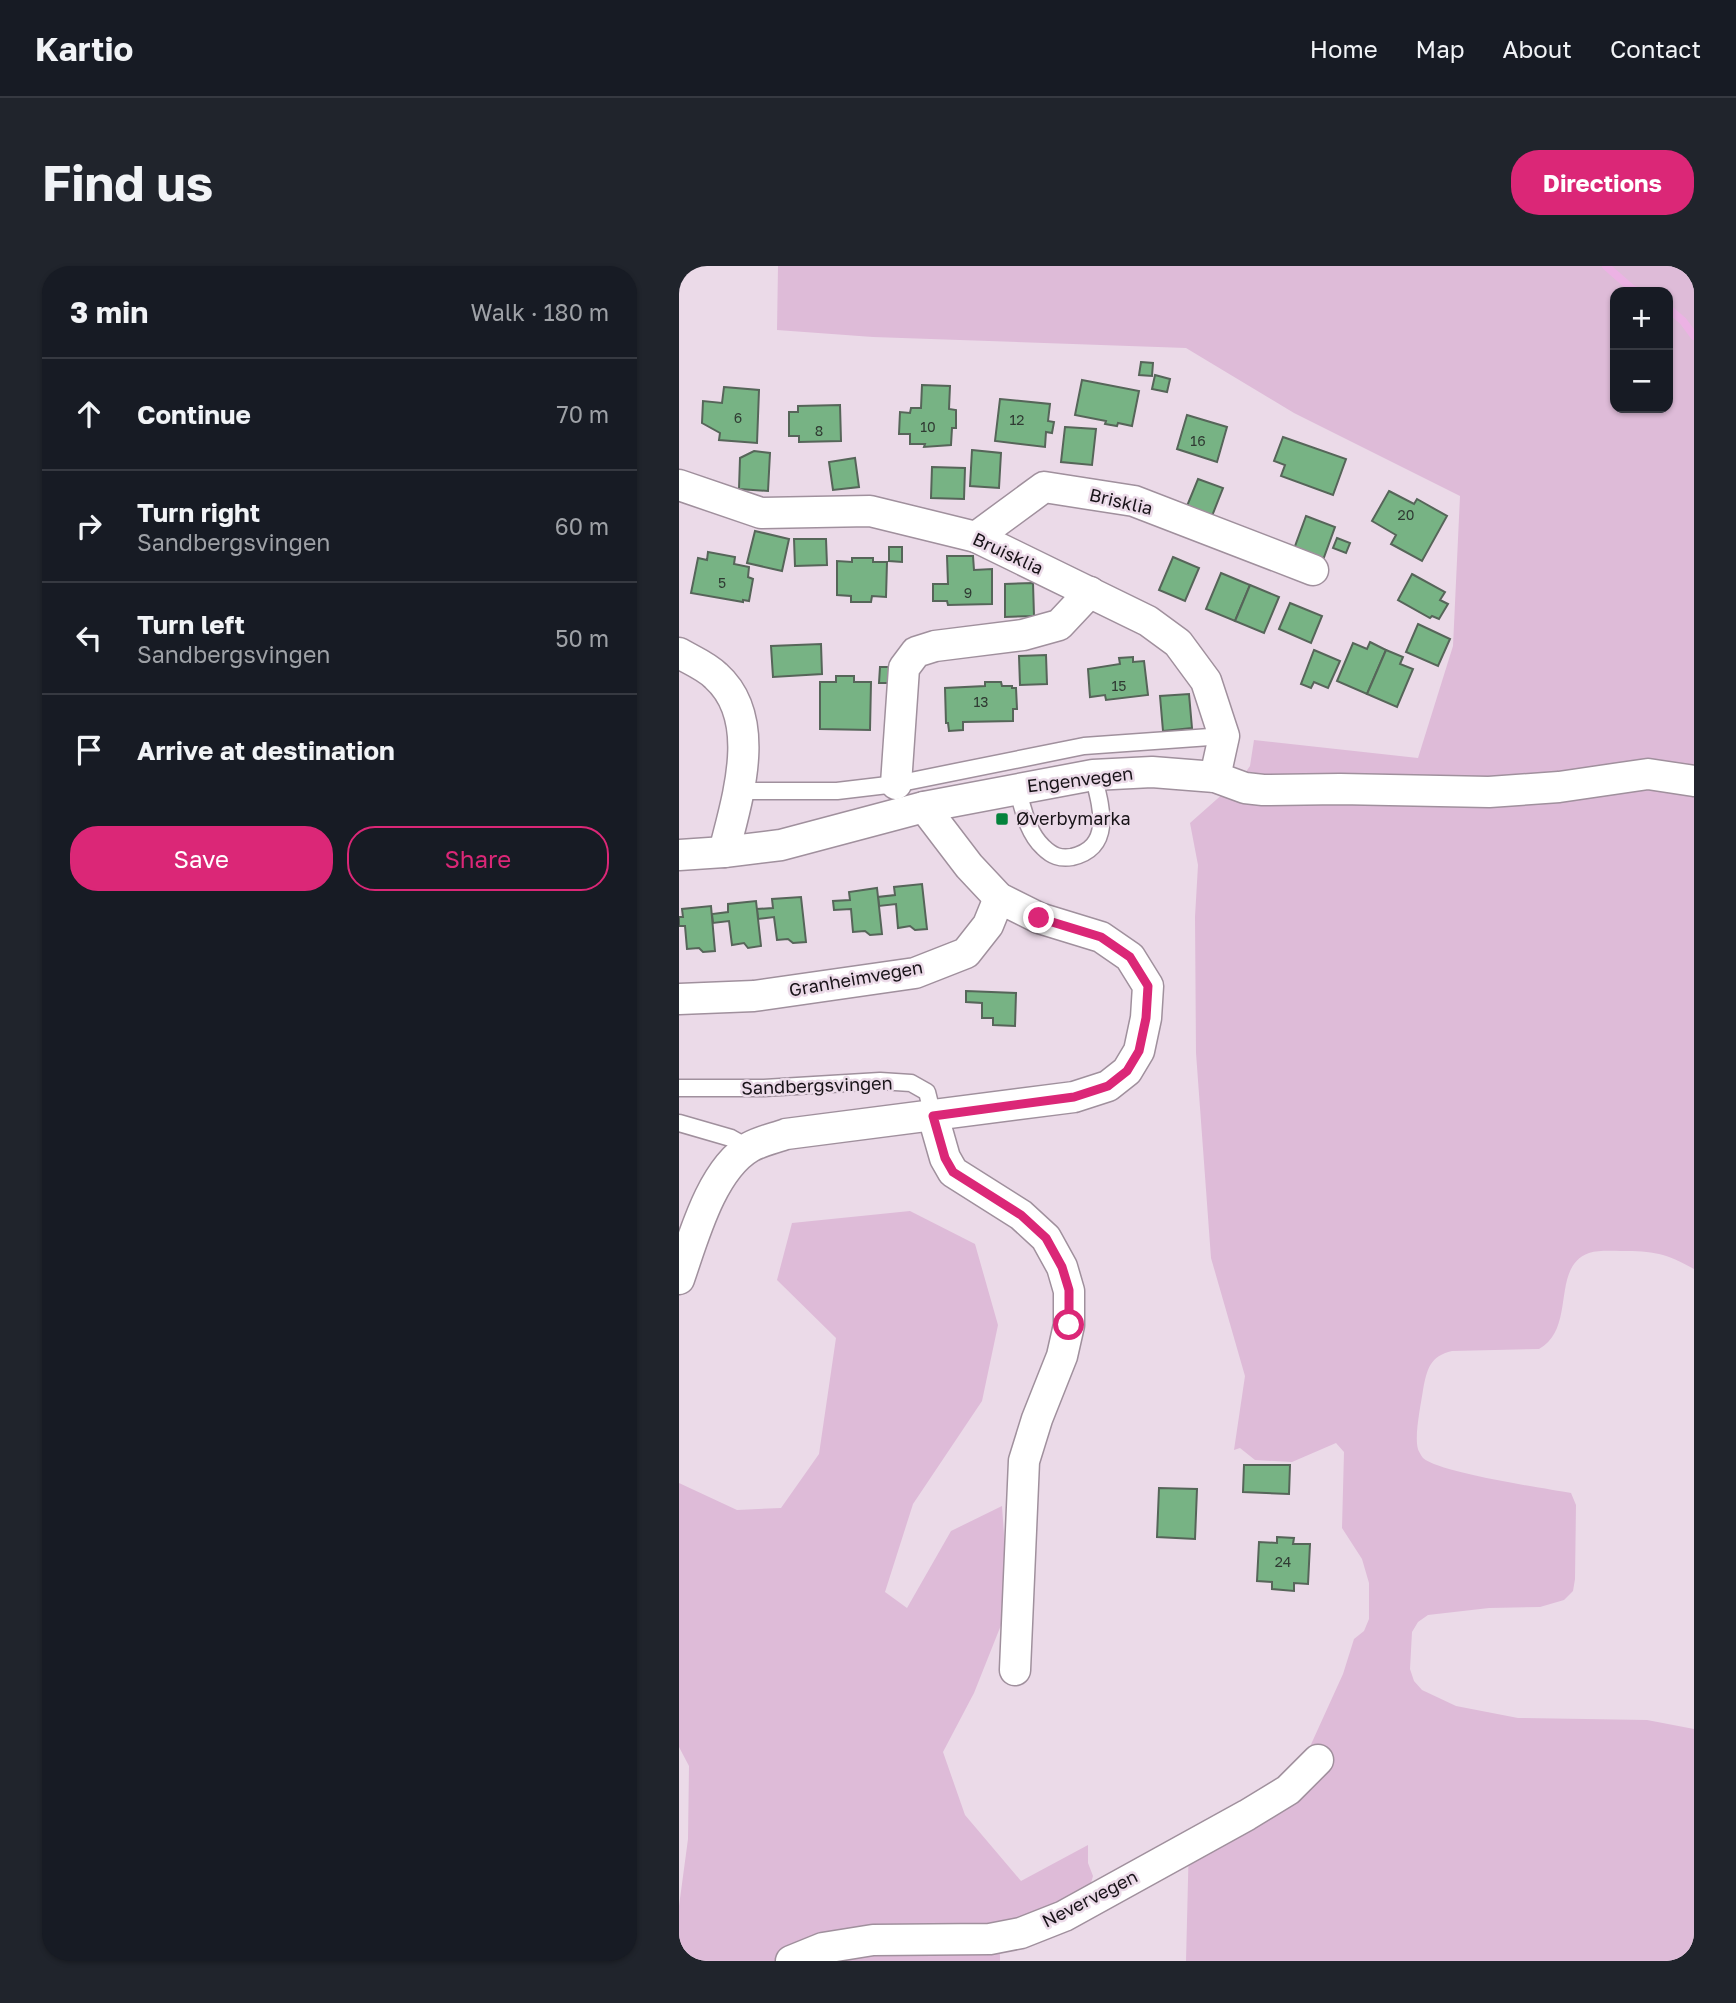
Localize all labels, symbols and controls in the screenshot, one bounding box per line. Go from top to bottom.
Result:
text: Kartio [35,29,133,68]
text: Home [1310,34,1378,63]
text: Map [1416,34,1465,63]
text: About [1503,34,1572,63]
text: Contact [1610,34,1701,63]
button: Directions [1511,150,1694,215]
text: Find us [42,153,213,212]
map controls [1610,287,1673,413]
button: + [1610,287,1673,350]
text: 3 min [70,294,148,330]
text: Walk · 180 m [471,298,609,326]
button: − [1610,350,1673,413]
icon: ahead [70,395,108,433]
text: Continue [137,399,251,430]
text: 70 m [556,400,609,428]
house number: 6 [734,409,742,426]
house number: 12 [1010,411,1024,428]
house number: 10 [920,418,936,435]
house number: 8 [815,422,823,439]
house number: 16 [1190,432,1206,449]
street label: Brisklia [1087,483,1155,519]
text: Turn right [137,497,260,528]
house number: 20 [1398,506,1414,523]
icon: right [70,507,108,545]
text: 60 m [555,512,609,540]
street label: Bruisklia [970,527,1047,579]
text: Sandbergsvingen [137,528,330,556]
house number: 5 [718,574,726,591]
house number: 9 [964,584,972,601]
text: Turn left [137,609,245,640]
icon: left [70,619,108,657]
text: 50 m [555,624,609,652]
text: Sandbergsvingen [137,640,330,668]
house number: 15 [1112,677,1126,694]
house number: 13 [974,693,988,710]
icon: arrive [70,731,108,769]
text: Arrive at destination [137,735,395,766]
street label: Engenvegen [1025,762,1134,796]
place label: Øverbymarka [1016,807,1131,829]
marker: Øverbymarka [994,811,1010,827]
button: Save [70,826,333,891]
button: Share [347,826,609,891]
route end [1023,902,1054,933]
street label: Granheimvegen [787,955,924,1001]
street label: Sandbergsvingen [741,1071,893,1099]
route start [1053,1309,1084,1340]
house number: 24 [1275,1553,1291,1570]
street label: Nevervegen [1038,1865,1141,1932]

